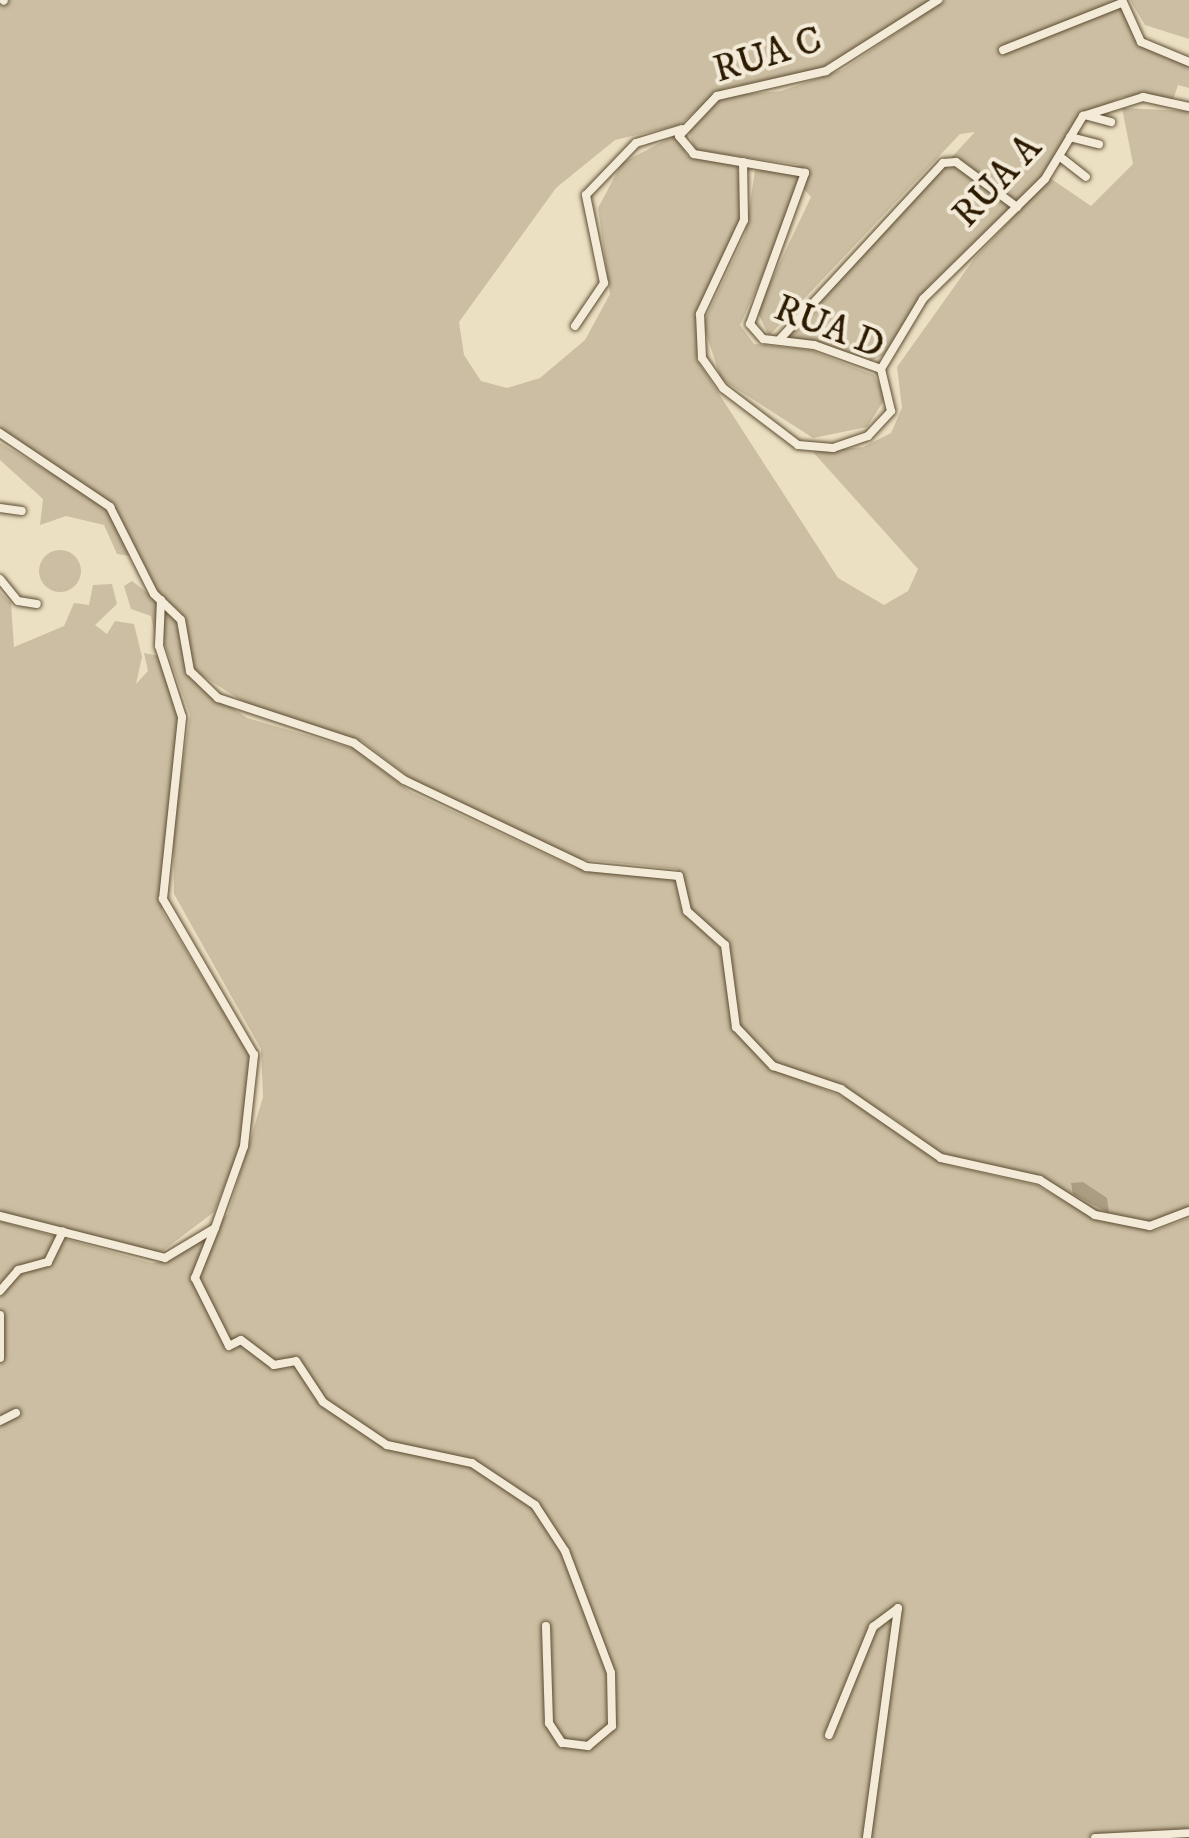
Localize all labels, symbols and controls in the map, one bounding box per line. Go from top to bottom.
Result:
street label: RUA C [708,18,828,94]
street label: RUA A [944,126,1052,238]
street label: RUA D [768,286,890,370]

